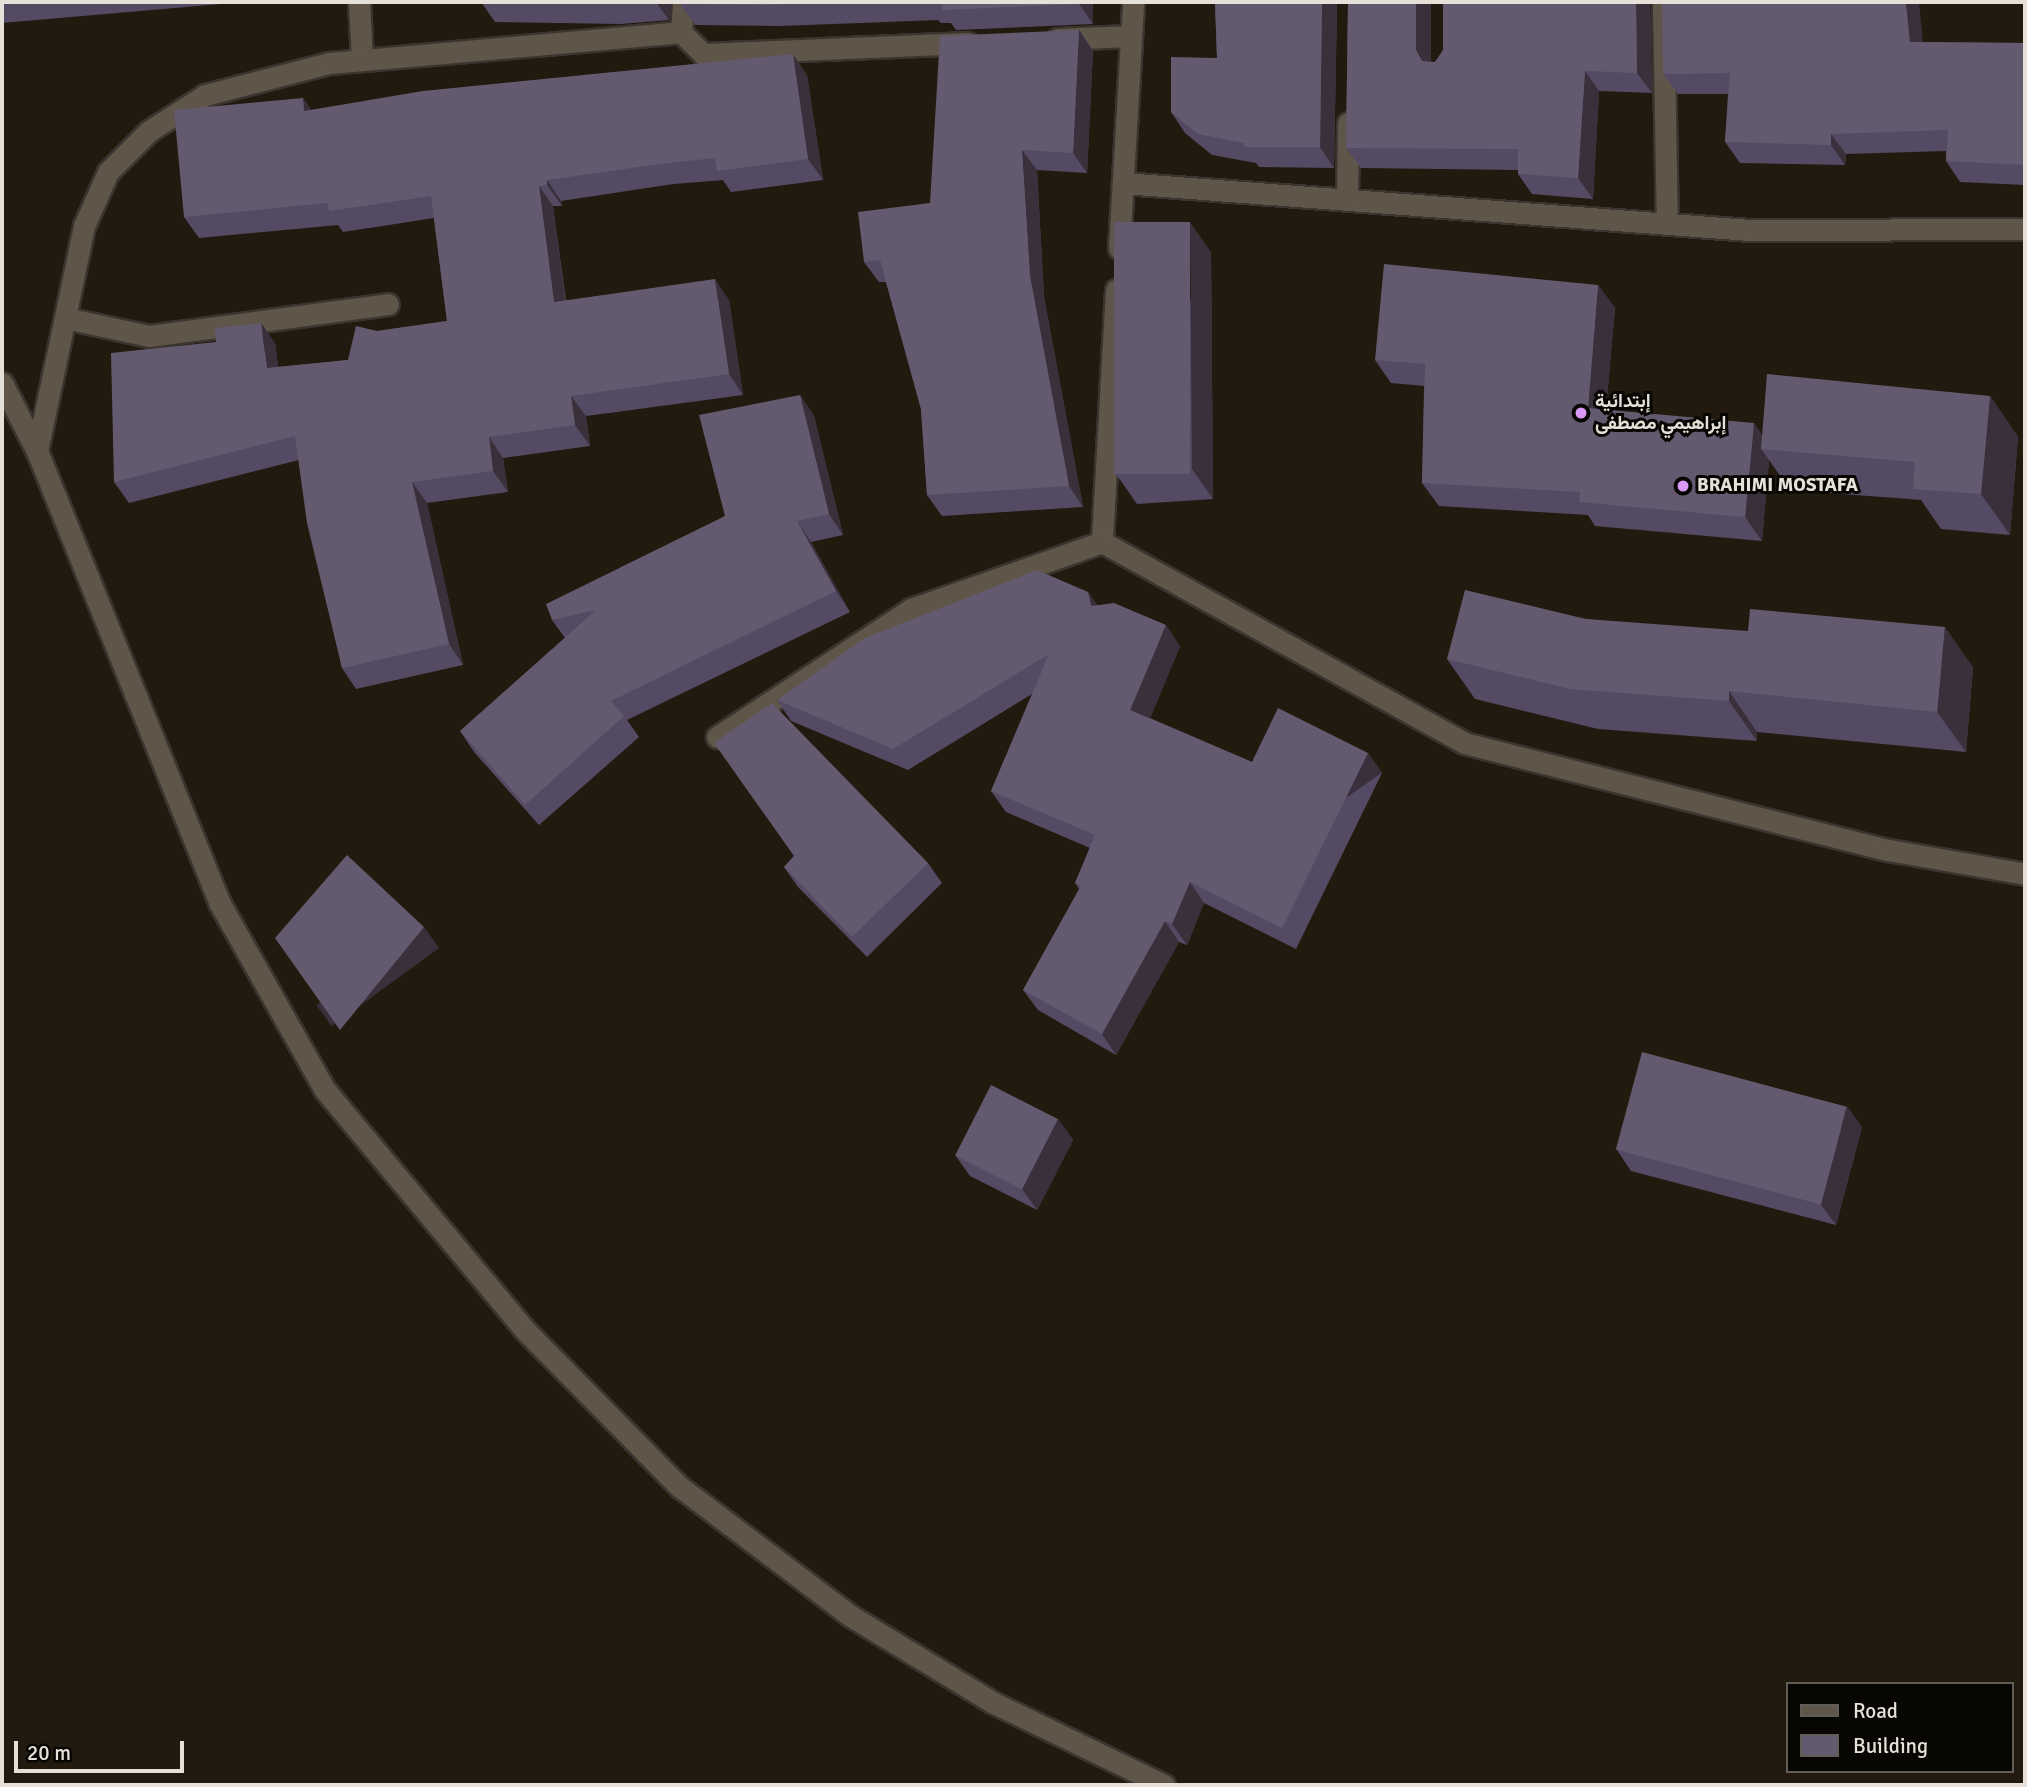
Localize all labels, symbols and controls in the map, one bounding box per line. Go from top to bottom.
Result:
place label: إبتدائية إبراهيمي مصطفى [1595,391,1726,435]
marker: إبتدائية إبراهيمي مصطفى [1573,405,1589,421]
place label: BRAHIMI MOSTAFA [1697,475,1858,497]
marker: BRAHIMI MOSTAFA [1675,478,1691,494]
legend [1786,1682,2013,1773]
text: Road [1853,1698,1898,1724]
scale bar [18,1728,187,1772]
text: Building [1853,1733,1928,1759]
text: 20 m [27,1740,71,1766]

